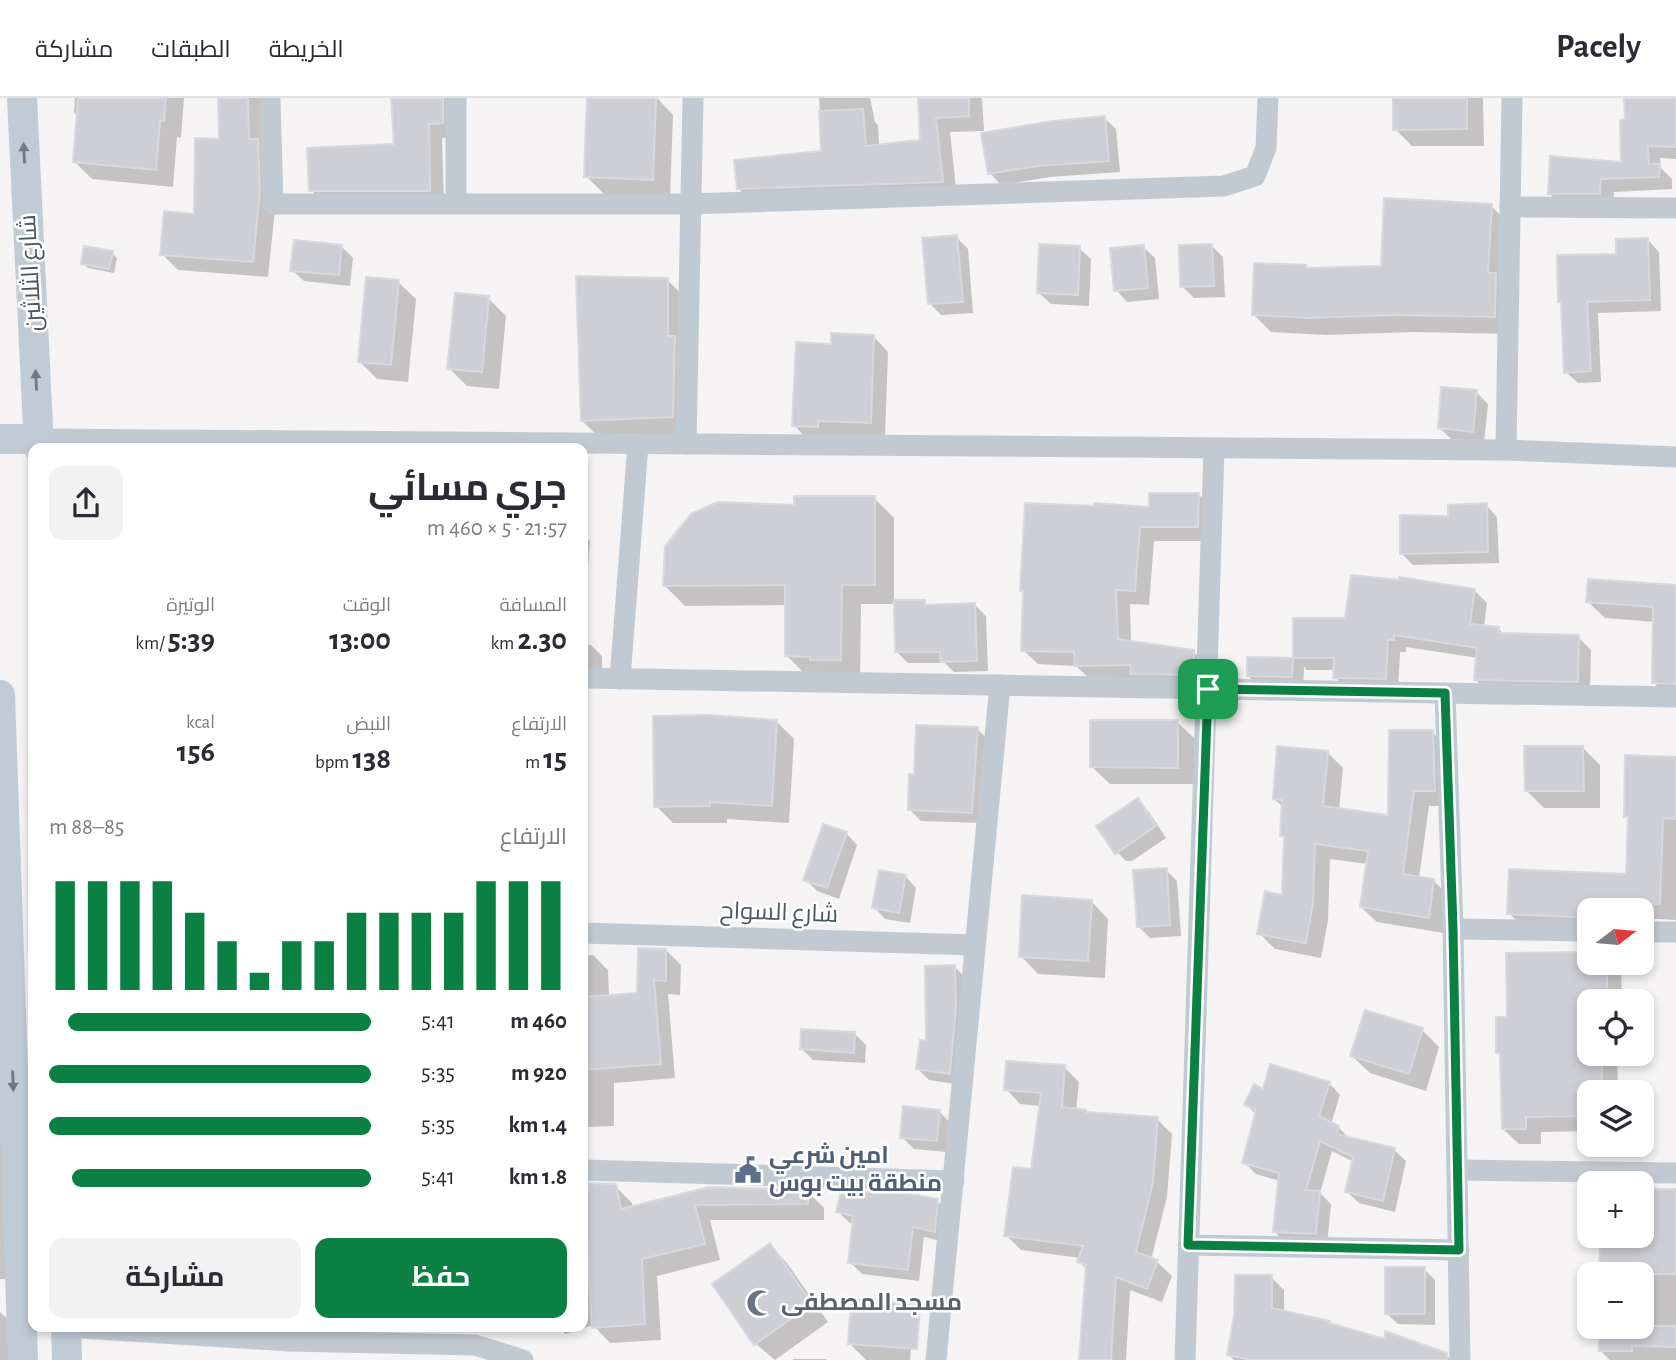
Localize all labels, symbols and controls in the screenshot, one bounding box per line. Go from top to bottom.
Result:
text: Pacely [1556,31,1641,64]
text: مشاركة [35,38,113,62]
text: الطبقات [151,38,231,62]
text: الخريطة [269,38,344,62]
one-way arrow [19,141,30,163]
street label: شارع الثلاثين [15,214,49,332]
one-way arrow [30,369,41,391]
button: share [49,466,123,540]
text: جري مسائي [368,470,567,508]
text: 21:57 · 5 × 460 m [427,517,567,540]
text: الوتيرة [166,596,215,615]
text: الوقت [343,596,391,615]
text: المسافة [499,596,567,615]
text: 5:39 [168,625,215,655]
text: 13:00 [329,625,391,655]
text: 2.30 [517,625,567,655]
text: /km [135,634,168,653]
text: km [490,634,517,653]
pin [1178,659,1238,719]
icon: arrive [1189,670,1227,708]
text: kcal [186,713,215,732]
text: النبض [346,715,391,734]
text: الارتفاع [511,715,567,734]
text: 156 [177,737,215,767]
text: 138 [352,744,391,774]
text: 15 [543,744,567,774]
text: bpm [315,753,352,772]
text: m [525,753,543,772]
text: 85–88 m [49,816,125,839]
text: الارتفاع [500,826,567,849]
street label: شارع السواح [719,898,839,930]
north arrow [1577,898,1654,975]
map controls [1577,898,1654,1339]
button: locate [1577,989,1654,1066]
text: 5:41 [421,1010,455,1033]
text: 460 m [510,1010,567,1033]
text: 5:35 [421,1062,455,1085]
text: 920 m [511,1062,567,1085]
one-way arrow [8,1070,19,1092]
button: layers [1577,1080,1654,1157]
text: 5:35 [421,1114,455,1137]
text: 1.4 km [508,1114,567,1137]
place label: امين شرعي منطقة بيت بوس [769,1142,942,1197]
public building icon: امين شرعي منطقة بيت بوس [733,1155,763,1185]
text: 5:41 [421,1166,455,1189]
text: 1.8 km [509,1166,567,1189]
button: + [1577,1171,1654,1248]
button: مشاركة [49,1238,301,1318]
button: حفظ [315,1238,567,1318]
button: − [1577,1262,1654,1339]
mosque icon: مسجد المصطفى [745,1288,775,1318]
place label: مسجد المصطفى [781,1291,962,1316]

